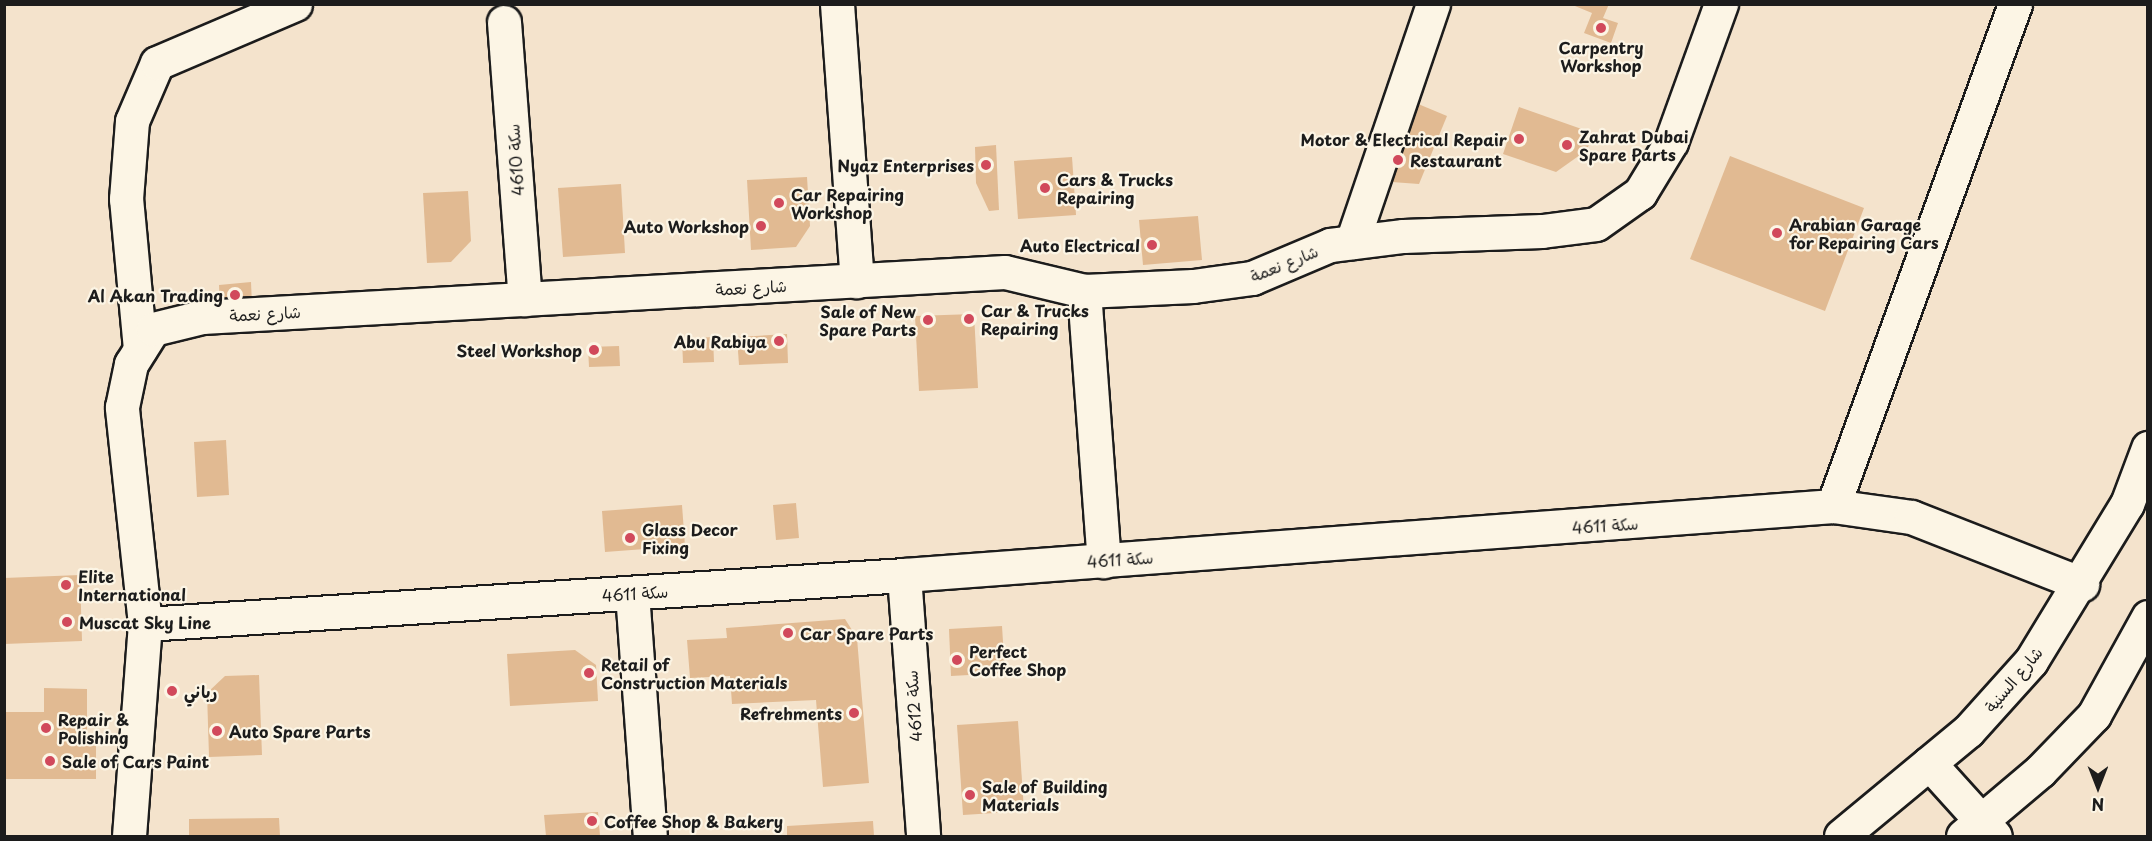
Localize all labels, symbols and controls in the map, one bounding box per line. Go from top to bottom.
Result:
marker: Carpentry Workshop [1594,21,1608,35]
place label: Carpentry Workshop [1558,37,1644,75]
street label: سكة 4610 [503,123,527,197]
place label: Zahrat Dubai Spare Parts [1579,126,1689,164]
place label: Motor & Electrical Repair [1300,129,1507,149]
marker: Motor & Electrical Repair [1512,132,1526,146]
marker: Zahrat Dubai Spare Parts [1560,138,1574,152]
place label: Restaurant [1410,150,1502,170]
marker: Restaurant [1391,153,1405,167]
place label: Nyaz Enterprises [837,155,974,175]
marker: Nyaz Enterprises [979,158,993,172]
place label: Cars & Trucks Repairing [1057,169,1173,207]
marker: Cars & Trucks Repairing [1038,181,1052,195]
place label: Car Repairing Workshop [791,184,904,222]
marker: Car Repairing Workshop [772,196,786,210]
place label: Arabian Garage for Repairing Cars [1789,214,1940,252]
place label: Auto Workshop [623,216,749,236]
marker: Auto Workshop [754,219,768,233]
marker: Arabian Garage for Repairing Cars [1770,226,1784,240]
place label: Auto Electrical [1019,235,1140,255]
marker: Auto Electrical [1145,238,1159,252]
street label: شارع نعمة [1247,241,1321,285]
street label: شارع نعمة [715,276,787,298]
place label: Al Akan Trading [88,285,223,305]
marker: Al Akan Trading [228,288,242,302]
place label: Car & Trucks Repairing [981,300,1090,338]
place label: Sale of New Spare Parts [819,301,916,339]
street label: شارع نعمة [229,302,301,324]
marker: Car & Trucks Repairing [962,312,976,326]
marker: Sale of New Spare Parts [921,313,935,327]
place label: Abu Rabiya [673,331,767,351]
marker: Abu Rabiya [772,334,786,348]
place label: Steel Workshop [455,340,582,360]
marker: Steel Workshop [587,343,601,357]
street label: سكة 4611 [1571,513,1639,537]
place label: Glass Decor Fixing [642,519,739,557]
marker: Glass Decor Fixing [623,531,637,545]
street label: سكة 4611 [1086,547,1154,571]
place label: Elite International [78,566,186,604]
marker: Elite International [59,578,73,592]
street label: سكة 4611 [601,581,669,605]
place label: Muscat Sky Line [79,612,212,632]
marker: Muscat Sky Line [60,615,74,629]
place label: Car Spare Parts [800,623,933,643]
marker: Car Spare Parts [781,626,795,640]
place label: Perfect Coffee Shop [969,641,1068,679]
street label: شارع السنية [1980,642,2046,716]
marker: Perfect Coffee Shop [950,653,964,667]
place label: Retail of Construction Materials [601,654,788,692]
marker: Retail of Construction Materials [582,666,596,680]
street label: سكة 4612 [901,670,925,742]
place label: رباني [184,681,217,701]
marker: رباني [165,684,179,698]
place label: Refrehments [740,703,842,723]
marker: Refrehments [847,706,861,720]
place label: Repair & Polishing [58,709,129,747]
marker: Repair & Polishing [39,721,53,735]
place label: Auto Spare Parts [229,721,371,741]
marker: Auto Spare Parts [210,724,224,738]
place label: Sale of Cars Paint [62,751,211,771]
marker: Sale of Cars Paint [43,754,57,768]
north arrow [2068,757,2128,817]
place label: Sale of Building Materials [982,776,1110,814]
marker: Sale of Building Materials [963,788,977,802]
text: N [2092,793,2104,817]
place label: Coffee Shop & Bakery [604,811,786,831]
marker: Coffee Shop & Bakery [585,814,599,828]

